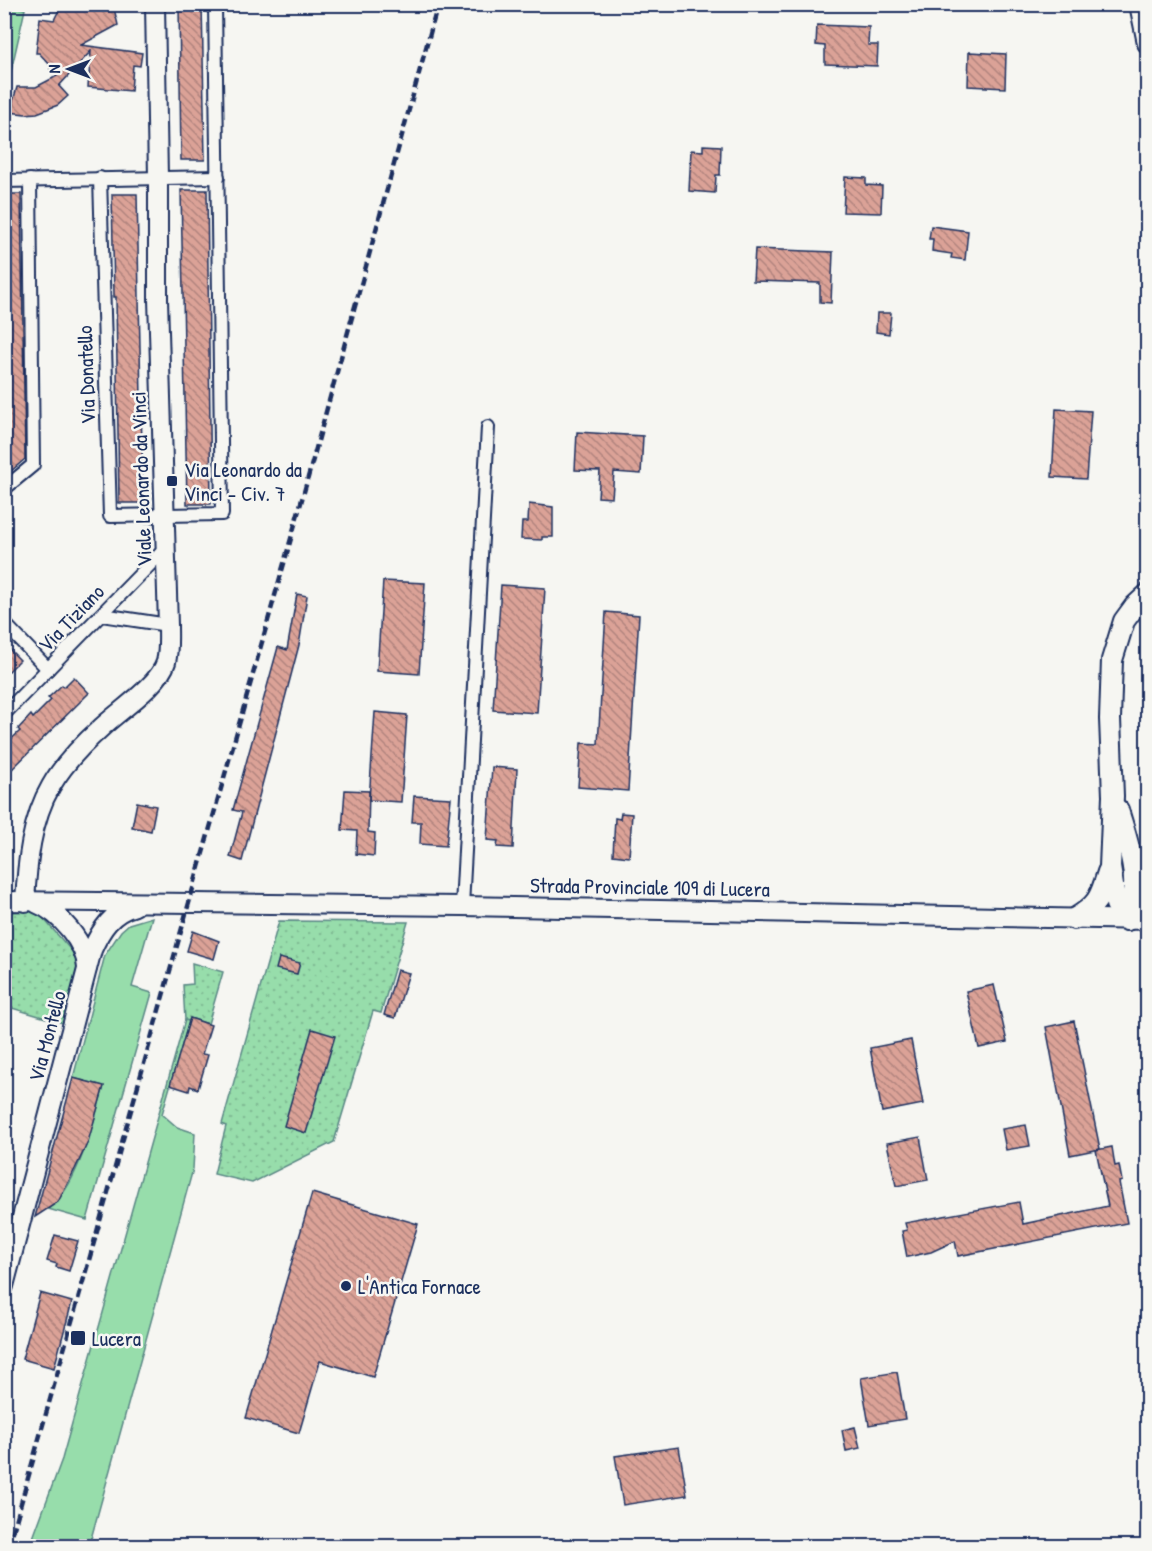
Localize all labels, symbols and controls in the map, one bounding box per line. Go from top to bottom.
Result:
north arrow [39,39,99,99]
text: N [43,64,65,73]
street label: Via Donatello [70,325,102,425]
street label: Viale Leonardo da Vinci [123,391,159,567]
place label: Via Leonardo da Vinci - Civ. 7 [184,455,302,508]
marker: Via Leonardo da Vinci - Civ. 7 [165,474,179,488]
street label: Via Tiziano [31,578,111,658]
street label: Strada Provinciale 109 di Lucera [530,870,770,904]
street label: Via Montello [21,987,73,1085]
place label: L'Antica Fornace [358,1272,481,1301]
marker: L'Antica Fornace [339,1279,353,1293]
place label: Lucera [92,1324,141,1353]
marker: Lucera [69,1329,87,1347]

